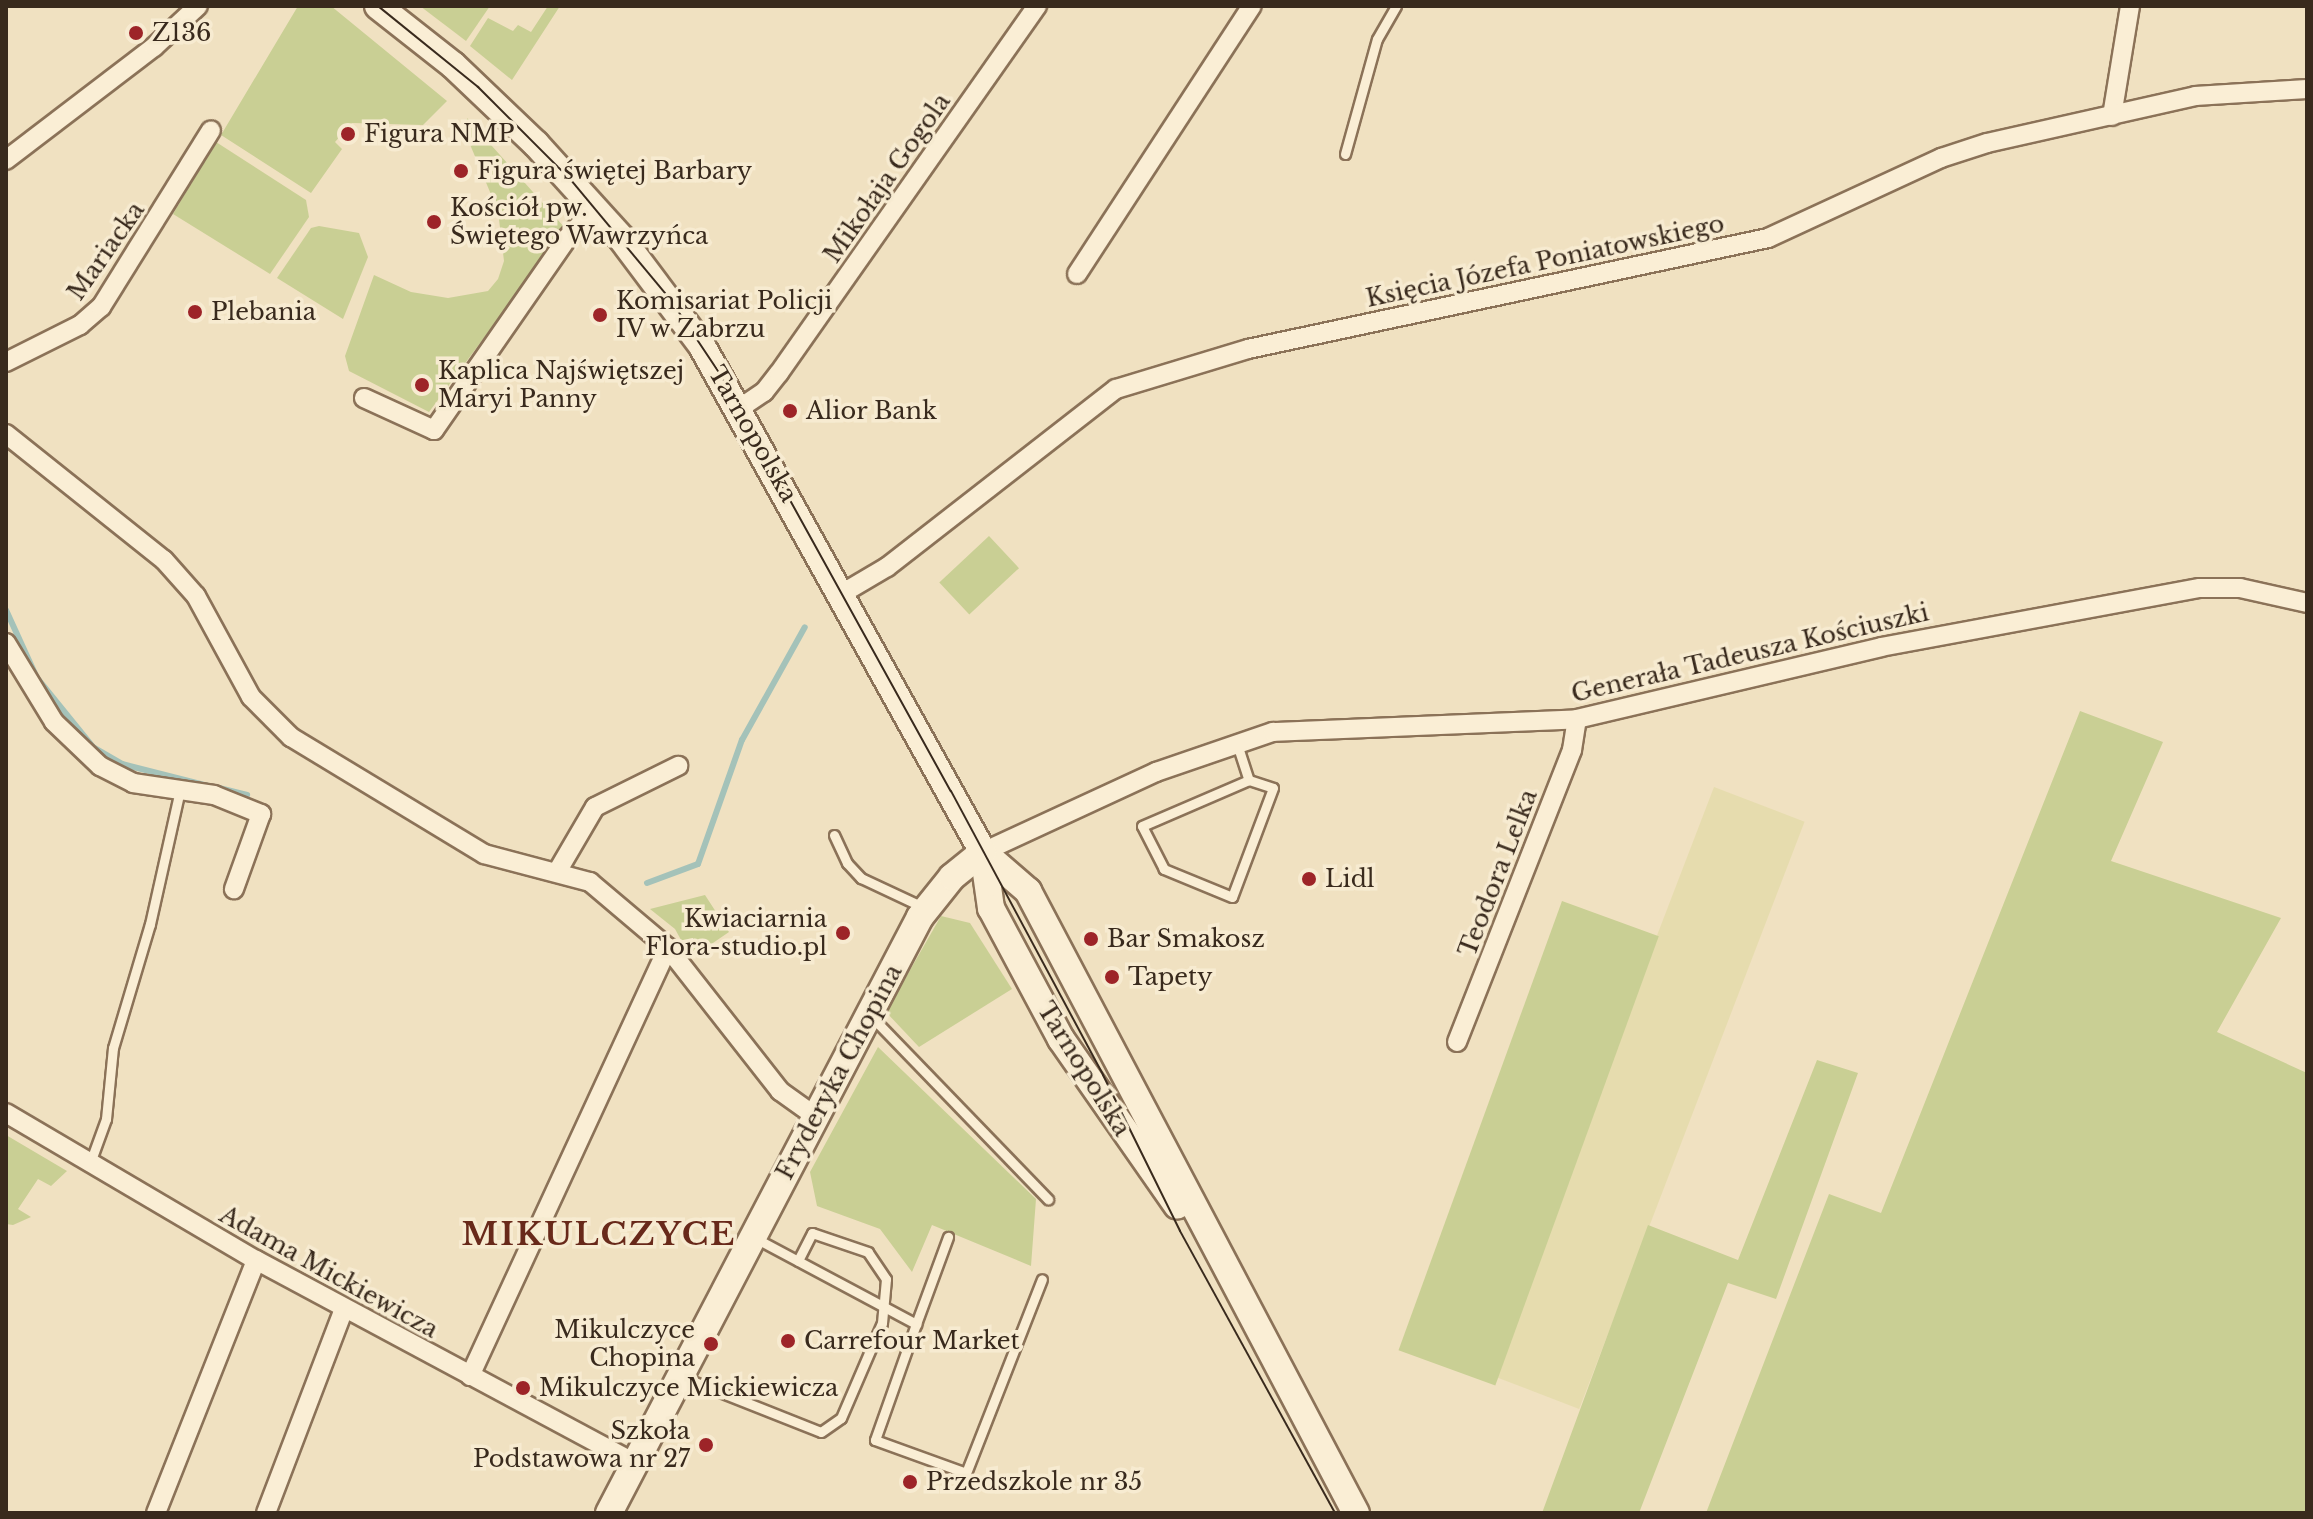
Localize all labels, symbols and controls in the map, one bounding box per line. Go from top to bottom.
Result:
place label: Z136 [152,19,211,47]
marker: Z136 [127,24,145,42]
street label: Mikołaja Gogola [818,88,956,268]
place label: Figura NMP [364,120,515,148]
marker: Figura NMP [339,125,357,143]
place label: Figura świętej Barbary [477,157,752,185]
marker: Figura świętej Barbary [452,162,470,180]
place label: Kościół pw. Świętego Wawrzyńca [450,194,709,250]
street label: Mariacka [62,196,150,306]
street label: Księcia Józefa Poniatowskiego [1363,209,1727,313]
marker: Kościół pw. Świętego Wawrzyńca [425,213,443,231]
place label: Komisariat Policji IV w Zabrzu [616,287,833,343]
place label: Plebania [211,298,316,326]
marker: Plebania [186,303,204,321]
marker: Komisariat Policji IV w Zabrzu [591,306,609,324]
place label: Kaplica Najświętszej Maryi Panny [438,357,684,413]
street label: Tarnopolska [702,361,804,507]
marker: Kaplica Najświętszej Maryi Panny [413,376,431,394]
place label: Alior Bank [806,397,938,425]
marker: Alior Bank [781,402,799,420]
street label: Generała Tadeusza Kościuszki [1568,598,1932,708]
street label: Teodora Lelka [1453,785,1543,961]
place label: Lidl [1325,865,1375,893]
marker: Lidl [1300,870,1318,888]
place label: Kwiaciarnia Flora-studio.pl [645,905,827,961]
marker: Kwiaciarnia Flora-studio.pl [834,924,852,942]
place label: Bar Smakosz [1107,925,1265,953]
marker: Bar Smakosz [1082,930,1100,948]
street label: Fryderyka Chopina [770,960,908,1184]
place label: Tapety [1128,963,1213,991]
marker: Tapety [1103,968,1121,986]
street label: Tarnopolska [1031,997,1137,1141]
street label: Adama Mickiewicza [215,1200,443,1344]
district label: MIKULCZYCE [462,1215,736,1253]
place label: Mikulczyce Chopina [554,1316,695,1372]
place label: Carrefour Market [804,1327,1020,1355]
marker: Carrefour Market [779,1332,797,1350]
marker: Mikulczyce Chopina [702,1335,720,1353]
place label: Mikulczyce Mickiewicza [539,1374,838,1402]
marker: Mikulczyce Mickiewicza [514,1379,532,1397]
place label: Szkoła Podstawowa nr 27 [472,1417,690,1473]
marker: Szkoła Podstawowa nr 27 [697,1436,715,1454]
place label: Przedszkole nr 35 [926,1468,1143,1496]
marker: Przedszkole nr 35 [901,1473,919,1491]

